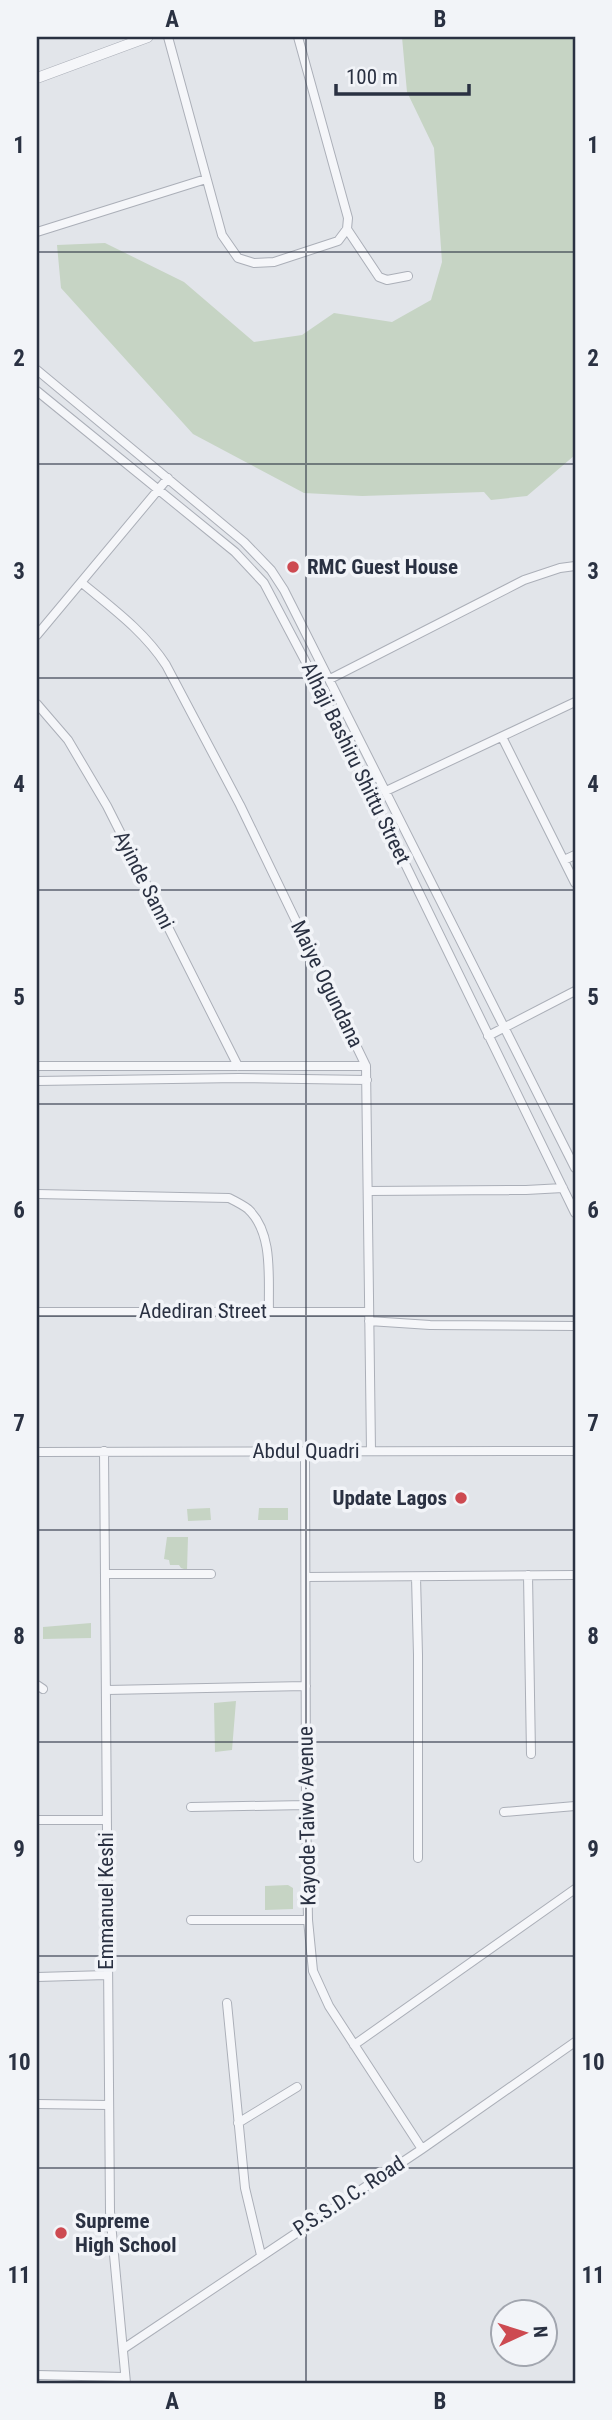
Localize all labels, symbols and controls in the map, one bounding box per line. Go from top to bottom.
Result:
text: A [165,6,179,33]
text: B [434,6,446,33]
scale bar [336,52,468,96]
text: 100 m [346,65,398,89]
text: 1 [13,132,25,159]
text: 1 [587,132,599,159]
text: 2 [13,345,25,372]
text: 2 [587,345,599,372]
place label: RMC Guest House [307,555,458,579]
text: 3 [13,558,25,585]
text: 3 [587,558,599,585]
marker: RMC Guest House [285,559,301,575]
street label: Alhaji Bashiru Shittu Street [297,658,415,868]
text: 4 [13,771,25,798]
text: 4 [587,771,599,798]
street label: Ayinde Sanni [109,827,179,933]
street label: Maiye Ogundana [286,917,368,1051]
text: 5 [13,984,25,1011]
text: 5 [587,984,599,1011]
text: 6 [13,1197,25,1224]
text: 6 [587,1197,599,1224]
street label: Adediran Street [139,1299,267,1323]
text: 7 [13,1410,25,1437]
text: 7 [587,1410,599,1437]
street label: Abdul Quadri [252,1439,360,1463]
place label: Update Lagos [332,1486,447,1510]
marker: Update Lagos [453,1490,469,1506]
text: 8 [13,1623,25,1650]
text: 8 [587,1623,599,1650]
street label: Kayode Taiwo Avenue [293,1726,321,1906]
street label: Emmanuel Keshi [94,1832,118,1970]
text: 9 [13,1836,25,1863]
text: 9 [587,1836,599,1863]
text: 10 [7,2049,31,2076]
text: 10 [581,2049,605,2076]
street label: P.S.S.D.C. Road [289,2151,409,2241]
place label: Supreme High School [75,2209,176,2257]
marker: Supreme High School [53,2225,69,2241]
text: 11 [7,2262,31,2289]
text: 11 [581,2262,605,2289]
north arrow [490,2298,560,2368]
text: N [529,2325,552,2338]
text: A [165,2388,179,2415]
text: B [434,2388,446,2415]

